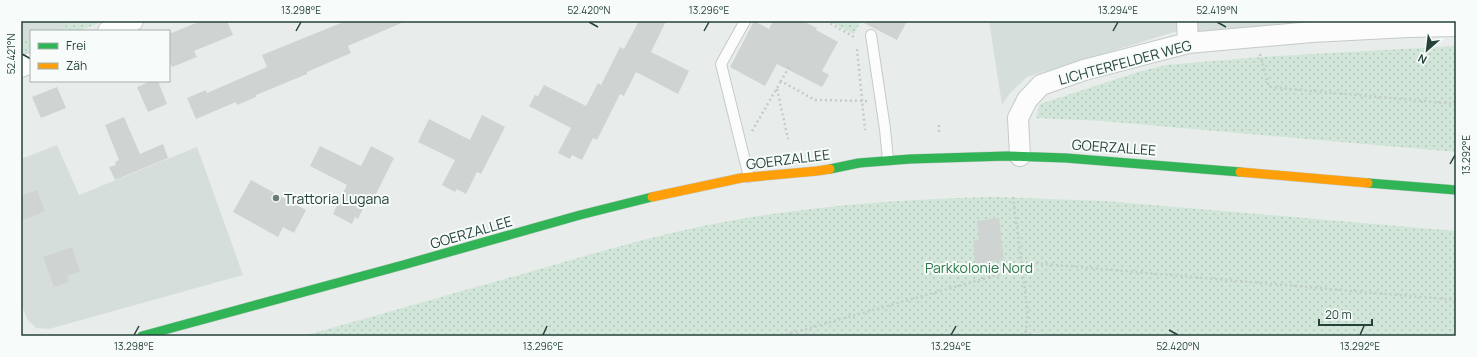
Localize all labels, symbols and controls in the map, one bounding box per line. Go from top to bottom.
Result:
text: 13.298°E [281,3,321,17]
text: 52.420°N [568,3,611,17]
text: 13.296°E [689,3,729,17]
text: 13.294°E [1098,3,1138,17]
text: 52.419°N [1196,3,1238,17]
legend [30,30,170,82]
north arrow [1407,30,1447,70]
text: 52.421°N [4,34,18,74]
street label: LICHTERFELDER WEG [1056,35,1194,89]
text: Frei [66,37,86,54]
text: N [1415,51,1429,68]
text: Zäh [66,57,87,74]
street label: GOERZALLEE [1071,135,1157,159]
text: 13.292°E [1459,135,1473,175]
street label: GOERZALLEE [745,144,831,174]
place label: Trattoria Lugana [284,189,389,208]
marker: Trattoria Lugana [271,193,281,203]
street label: GOERZALLEE [428,211,514,253]
park label: Parkkolonie Nord [925,258,1033,277]
scale bar [1319,301,1372,327]
text: 20 m [1325,306,1352,323]
text: 13.298°E [114,339,154,353]
text: 13.296°E [523,339,563,353]
text: 13.294°E [931,339,971,353]
text: 52.420°N [1157,339,1200,353]
text: 13.292°E [1340,339,1380,353]

